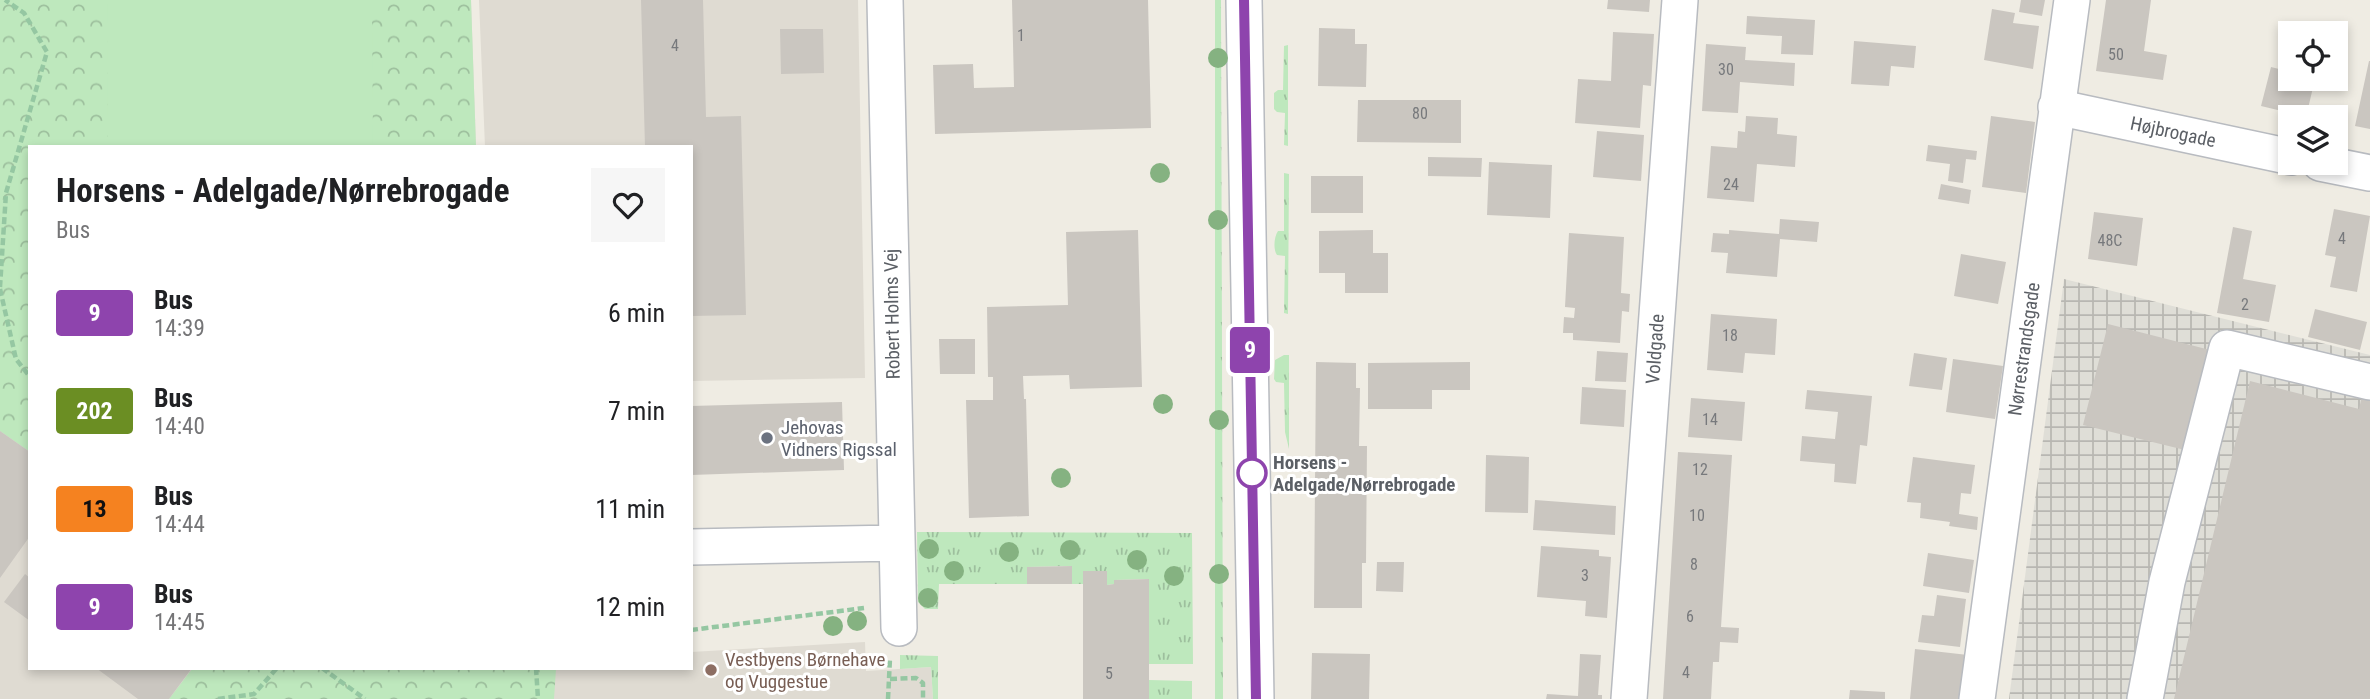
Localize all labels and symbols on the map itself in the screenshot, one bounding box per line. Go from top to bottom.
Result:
house number: 1 [1017,26,1025,45]
house number: 4 [671,36,679,55]
house number: 50 [2108,45,2124,64]
house number: 30 [1718,60,1734,79]
house number: 80 [1412,104,1428,123]
street label: Højbrogade [2128,112,2218,152]
house number: 24 [1723,175,1739,194]
house number: 4 [2338,229,2346,248]
house number: 48C [2098,231,2122,250]
street label: Robert Holms Vej [879,249,905,379]
street label: Nørrestrandsgade [2003,281,2045,417]
house number: 2 [2241,295,2249,314]
street label: Voldgade [1641,313,1669,385]
house number: 18 [1722,326,1738,345]
line badge: 9 [1227,327,1273,373]
house number: 14 [1702,410,1718,429]
place label: Jehovas Vidners Rigssal [781,416,897,461]
marker: Jehovas Vidners Rigssal [759,430,775,446]
place label: Horsens - Adelgade/Nørrebrogade [1273,451,1455,496]
marker: Horsens - Adelgade/Nørrebrogade [1237,458,1267,488]
house number: 12 [1692,460,1708,479]
house number: 10 [1689,506,1705,525]
house number: 8 [1690,555,1698,574]
house number: 3 [1581,566,1589,585]
house number: 6 [1686,607,1694,626]
place label: Vestbyens Børnehave og Vuggestue [725,648,886,693]
marker: Vestbyens Børnehave og Vuggestue [703,662,719,678]
house number: 4 [1682,663,1690,682]
house number: 5 [1105,664,1113,683]

